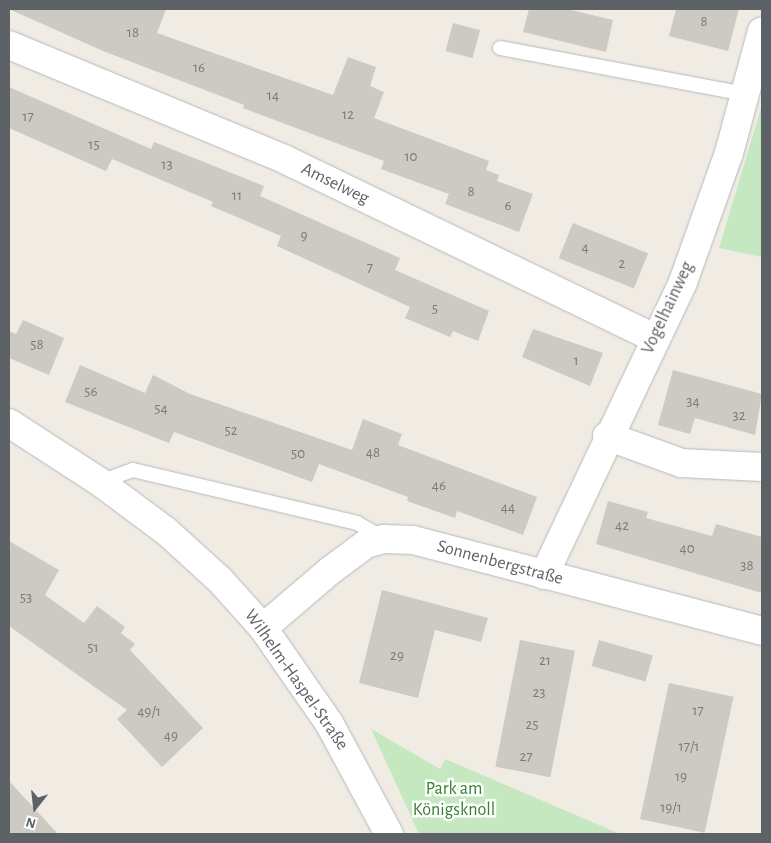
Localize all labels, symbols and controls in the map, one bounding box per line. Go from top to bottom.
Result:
house number: 8 [700,13,708,31]
house number: 18 [127,24,139,42]
house number: 16 [193,59,205,77]
house number: 14 [267,87,279,105]
house number: 12 [342,106,354,124]
house number: 17 [22,108,34,126]
house number: 15 [88,136,100,154]
house number: 10 [404,148,418,166]
house number: 13 [161,156,173,174]
street label: Amselweg [298,158,372,210]
house number: 8 [467,183,475,201]
house number: 11 [232,187,242,205]
house number: 6 [504,197,512,215]
house number: 9 [300,227,308,245]
house number: 4 [581,239,589,257]
house number: 2 [619,255,625,273]
street label: Vogelhainweg [637,258,699,358]
house number: 7 [367,259,373,277]
house number: 5 [432,300,438,318]
house number: 58 [30,336,44,354]
house number: 1 [573,352,579,370]
house number: 56 [84,383,98,401]
house number: 34 [686,393,700,411]
house number: 54 [154,400,168,418]
house number: 32 [732,407,746,425]
house number: 52 [224,422,238,440]
house number: 48 [366,444,380,462]
house number: 50 [291,445,305,463]
house number: 46 [432,477,446,495]
house number: 44 [501,499,515,517]
house number: 42 [615,517,629,535]
street label: Sonnenbergstraße [435,536,565,590]
house number: 40 [679,540,695,558]
house number: 38 [740,557,754,575]
house number: 53 [20,589,32,607]
street label: Wilhelm-Haspel-Straße [239,605,353,755]
house number: 51 [87,639,99,657]
house number: 29 [390,647,404,665]
house number: 21 [539,652,551,670]
house number: 23 [532,684,546,702]
house number: 17 [692,702,704,720]
house number: 49/1 [137,703,161,721]
house number: 25 [525,716,539,734]
house number: 49 [164,727,178,745]
house number: 17/1 [679,738,699,756]
house number: 27 [519,748,533,766]
house number: 19 [675,768,687,786]
park label: Park am Königsknoll [413,779,495,822]
north arrow [10,783,60,833]
house number: 19/1 [660,799,682,817]
text: N [24,814,37,830]

